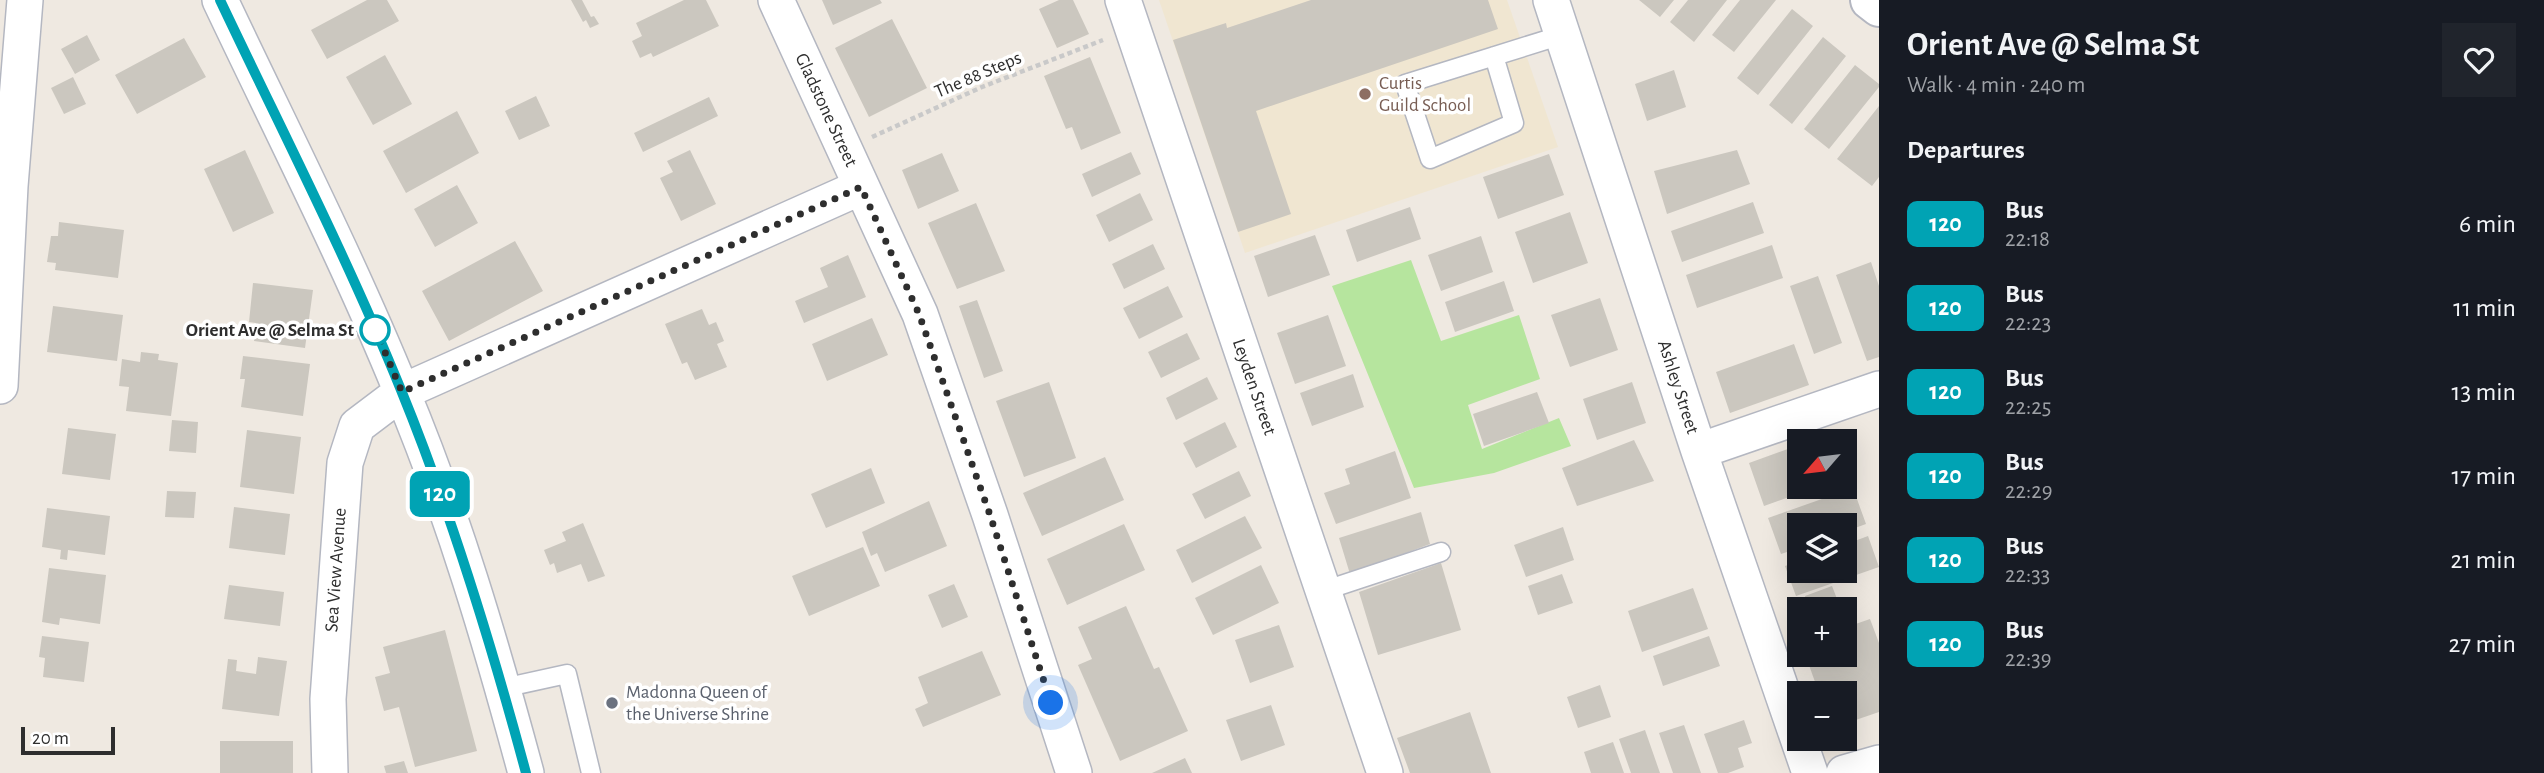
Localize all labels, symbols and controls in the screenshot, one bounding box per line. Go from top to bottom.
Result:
button: heart [2442,23,2516,97]
text: Orient Ave @ Selma St [1907,29,2199,62]
street label: The 88 Steps [932,48,1024,102]
street label: Gladstone Street [791,50,861,170]
place label: Curtis Guild School [1379,74,1471,115]
text: Walk · 4 min · 240 m [1907,74,2085,97]
marker: Curtis Guild School [1357,86,1373,102]
text: Departures [1907,137,2025,163]
text: Bus [2005,197,2044,223]
text: 6 min [2459,211,2516,237]
text: 120 [1929,212,1962,236]
text: 22:18 [2005,228,2050,251]
text: Bus [2005,281,2044,307]
text: 11 min [2453,295,2516,321]
text: 120 [1929,296,1962,320]
text: 22:23 [2005,312,2051,335]
marker: Orient Ave @ Selma St [360,315,390,345]
place label: Orient Ave @ Selma St [186,321,355,340]
street label: Leyden Street [1229,336,1279,438]
street label: Ashley Street [1654,338,1702,436]
text: Bus [2005,365,2044,391]
text: 13 min [2452,379,2516,405]
text: 120 [1929,380,1962,404]
text: 22:25 [2005,396,2051,419]
north arrow [1787,429,1857,499]
map controls [1787,429,1857,751]
text: Bus [2005,449,2044,475]
text: 17 min [2451,463,2516,489]
text: 120 [1929,464,1962,488]
line badge: 120 [400,471,480,517]
text: 22:29 [2005,480,2052,503]
text: 120 [424,482,456,506]
street label: Sea View Avenue [322,507,350,633]
button: layers [1787,513,1857,583]
text: Bus [2005,533,2044,559]
text: 21 min [2450,547,2516,573]
text: 120 [1929,548,1962,572]
text: 22:33 [2005,564,2050,587]
button: + [1787,597,1857,667]
text: Bus [2005,617,2044,643]
text: 27 min [2449,631,2516,657]
text: 120 [1929,632,1962,656]
text: 22:39 [2005,648,2051,671]
button: − [1787,681,1857,751]
place label: Madonna Queen of the Universe Shrine [626,683,769,724]
your location [1033,685,1068,720]
marker: Madonna Queen of the Universe Shrine [604,695,620,711]
scale bar [21,724,116,756]
text: 20 m [32,729,69,748]

